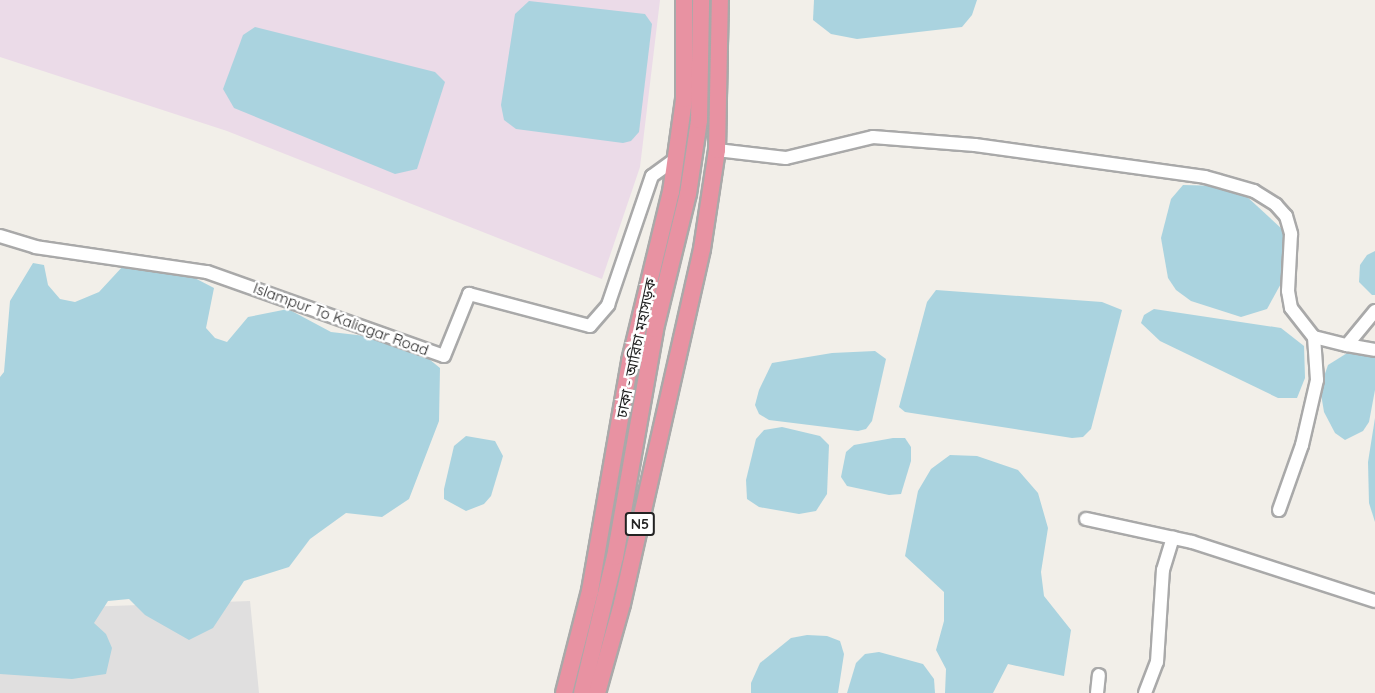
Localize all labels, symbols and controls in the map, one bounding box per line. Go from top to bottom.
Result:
street label: ঢাকা - আরিচা মহাসড়ক [612,277,660,419]
street label: Islampur To Kaliagar Road [251,279,431,359]
road number: N5 [624,513,656,535]

